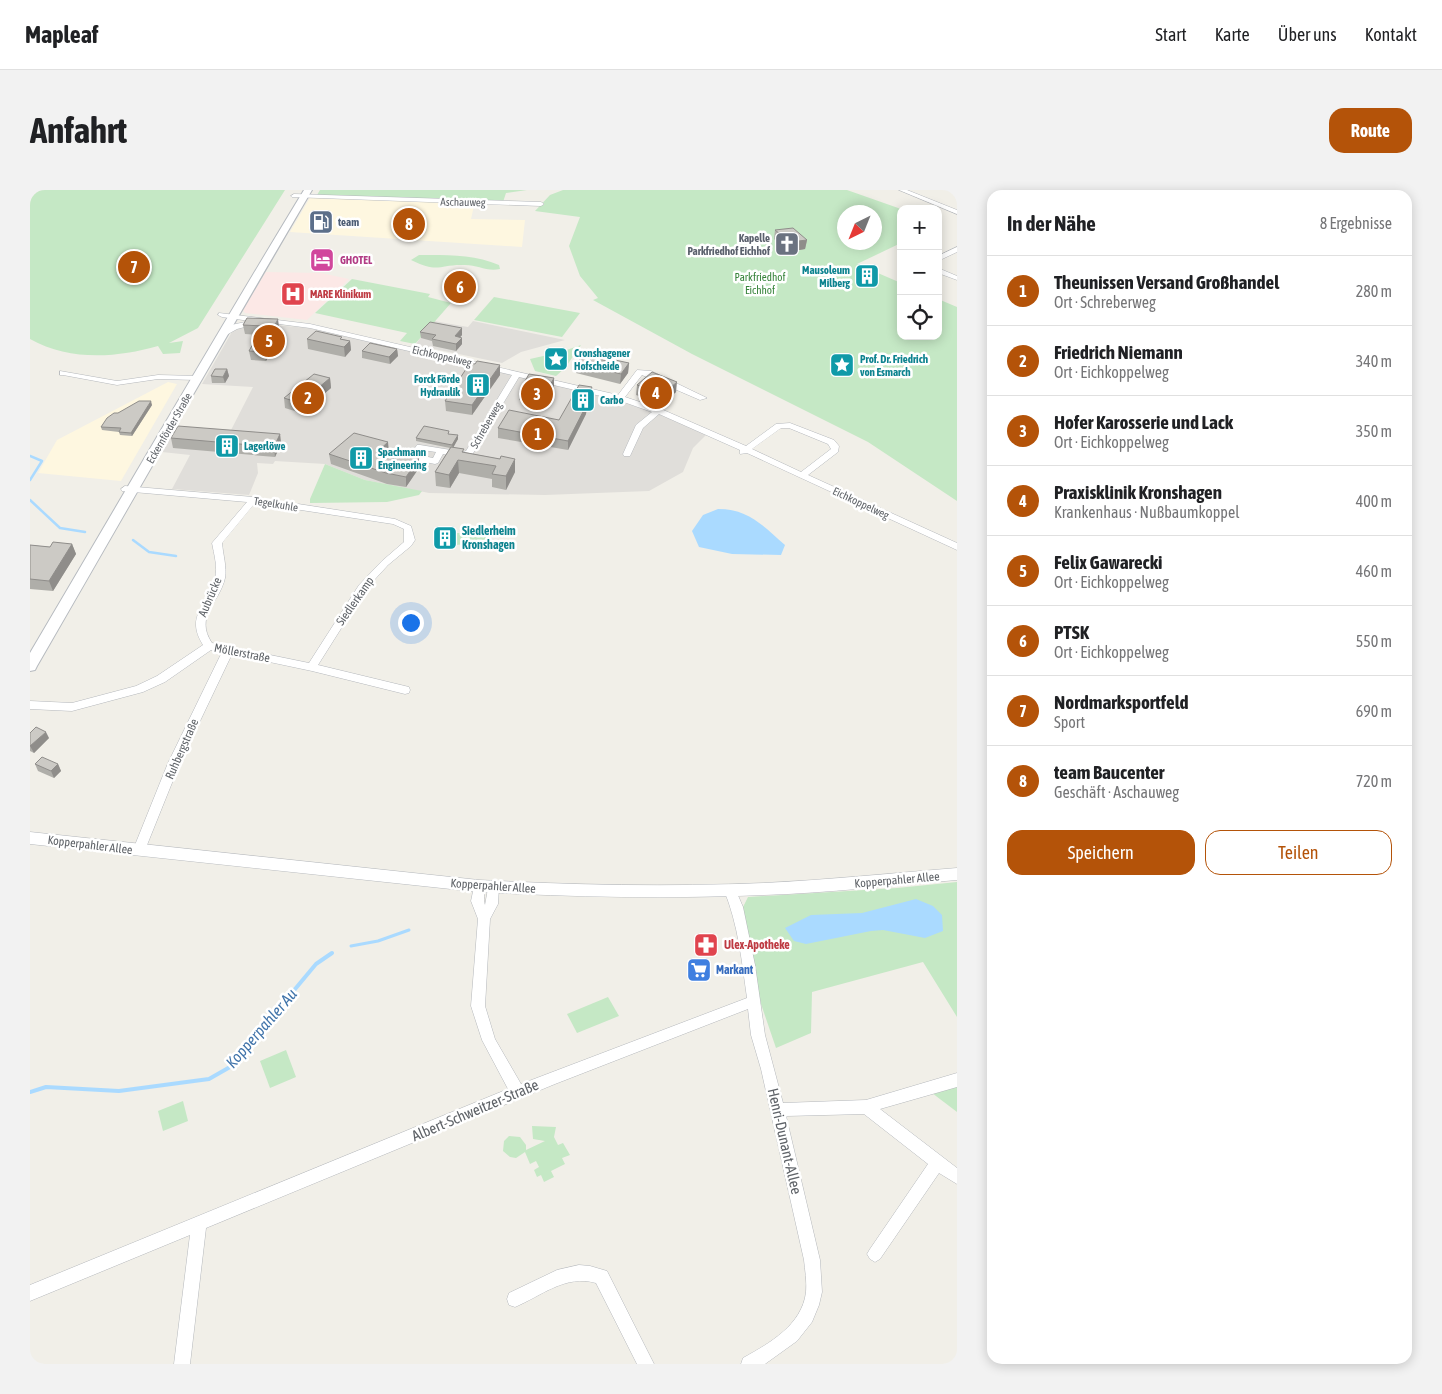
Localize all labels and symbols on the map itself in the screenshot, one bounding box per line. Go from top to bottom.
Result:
street label: Aschauweg [440,196,486,208]
pin: 8 [393,205,425,243]
north arrow [837,205,882,250]
fuel station icon: team [308,209,334,235]
place label: team [337,216,359,228]
church icon: Kapelle Parkfriedhof Eichhof [774,231,800,257]
place label: Kapelle Parkfriedhof Eichhof [687,232,771,257]
hotel icon: GHOTEL [309,247,335,273]
pin: 7 [118,248,150,286]
place label: GHOTEL [340,254,373,266]
building icon: Mausoleum Milberg [854,263,880,289]
place label: Mausoleum Milberg [802,264,850,289]
pin: 6 [444,268,476,306]
park label: Parkfriedhof Eichhof [735,271,785,296]
hospital icon: MARE Klinikum [280,281,306,307]
place label: MARE Klinikum [310,288,371,300]
pin: 5 [253,322,285,360]
street label: Eichkoppelweg [411,343,473,369]
place icon: Cronshagener Hofscheide [543,346,569,372]
place label: Cronshagener Hofscheide [574,347,631,372]
place icon: Prof. Dr. Friedrich von Esmarch [829,352,855,378]
place label: Prof. Dr. Friedrich von Esmarch [860,353,928,378]
building icon: Forck Förde Hydraulik [465,372,491,398]
place label: Forck Förde Hydraulik [414,373,460,398]
pin: 4 [640,374,672,412]
pin: 3 [521,375,553,413]
pin: 2 [292,379,324,417]
building icon: Carbo [570,387,596,413]
street label: Eckernförder Straße [144,391,194,465]
place label: Carbo [600,394,624,406]
street label: Schreberweg [468,399,504,450]
pin: 1 [522,415,554,453]
building icon: Lagerlöwe [214,433,240,459]
place label: Lagerlöwe [244,440,285,452]
building icon: Spachmann Engineering [348,445,374,471]
place label: Spachmann Engineering [378,446,427,471]
street label: Eichkoppelweg [831,485,891,521]
street label: Tegelkuhle [253,495,299,513]
place label: Siedlerheim Kronshagen [462,524,516,552]
building icon: Siedlerheim Kronshagen [432,525,458,551]
street label: Siedlerkamp [333,574,377,628]
street label: Aubrücke [195,575,225,619]
your location [398,610,424,636]
street label: Möllerstraße [213,641,271,665]
street label: Ruhbergstraße [162,717,202,781]
street label: Kopperpahler Allee [47,833,133,857]
street label: Kopperpahler Allee [854,869,940,891]
street label: Kopperpahler Allee [450,876,536,896]
pharmacy icon: Ulex-Apotheke [693,932,719,958]
place label: Ulex-Apotheke [724,938,790,952]
supermarket icon: Markant [686,957,712,983]
place label: Markant [716,963,754,977]
water label: Kopperpahler Au [222,985,301,1072]
street label: Albert-Schweitzer-Straße [409,1076,541,1144]
street label: Henri-Dunant-Allee [765,1086,806,1196]

